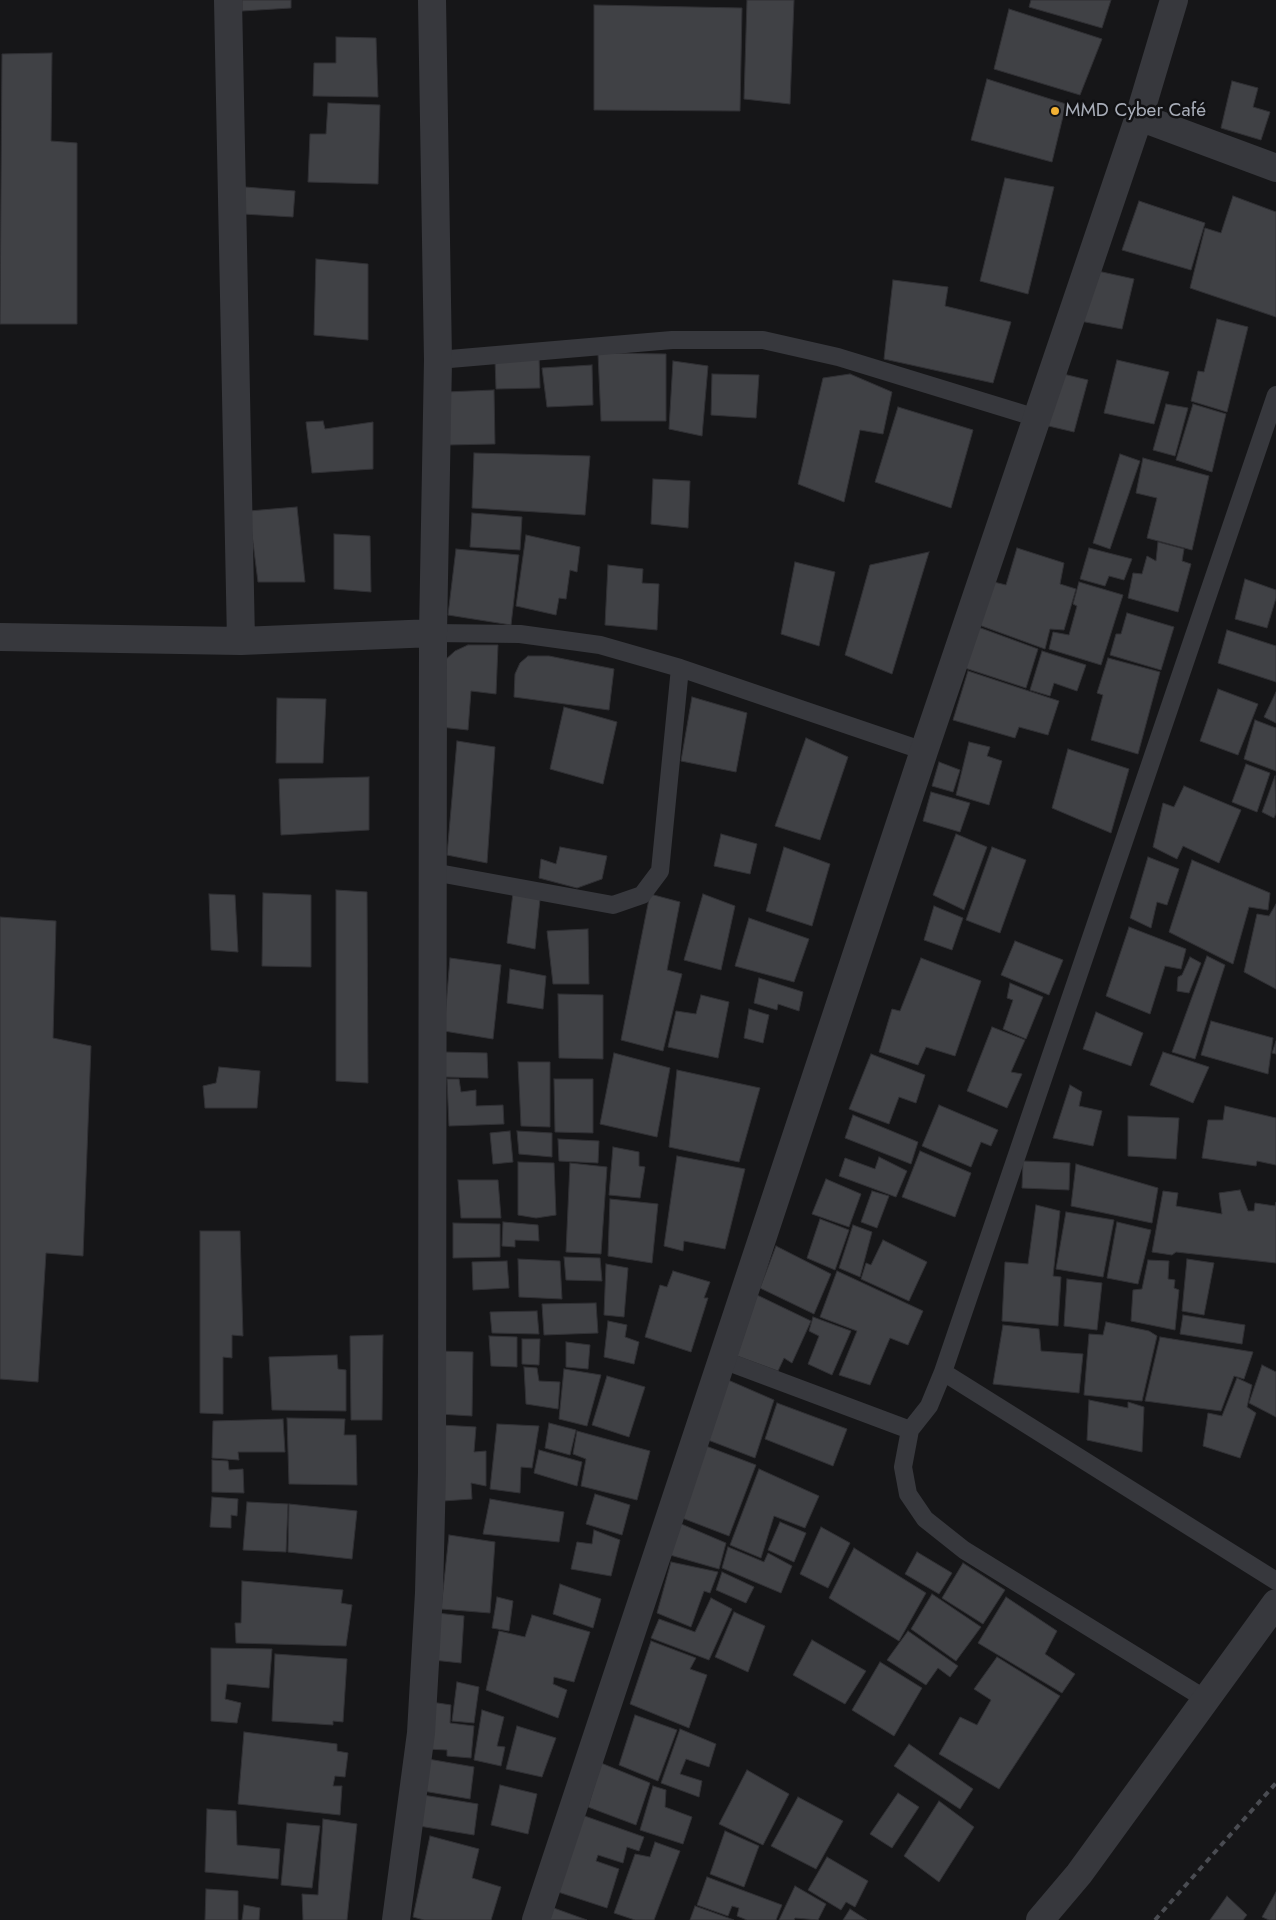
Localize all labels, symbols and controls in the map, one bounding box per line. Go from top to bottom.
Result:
place label: MMD Cyber Café [1065,100,1206,122]
marker: MMD Cyber Café [1049,105,1061,117]

